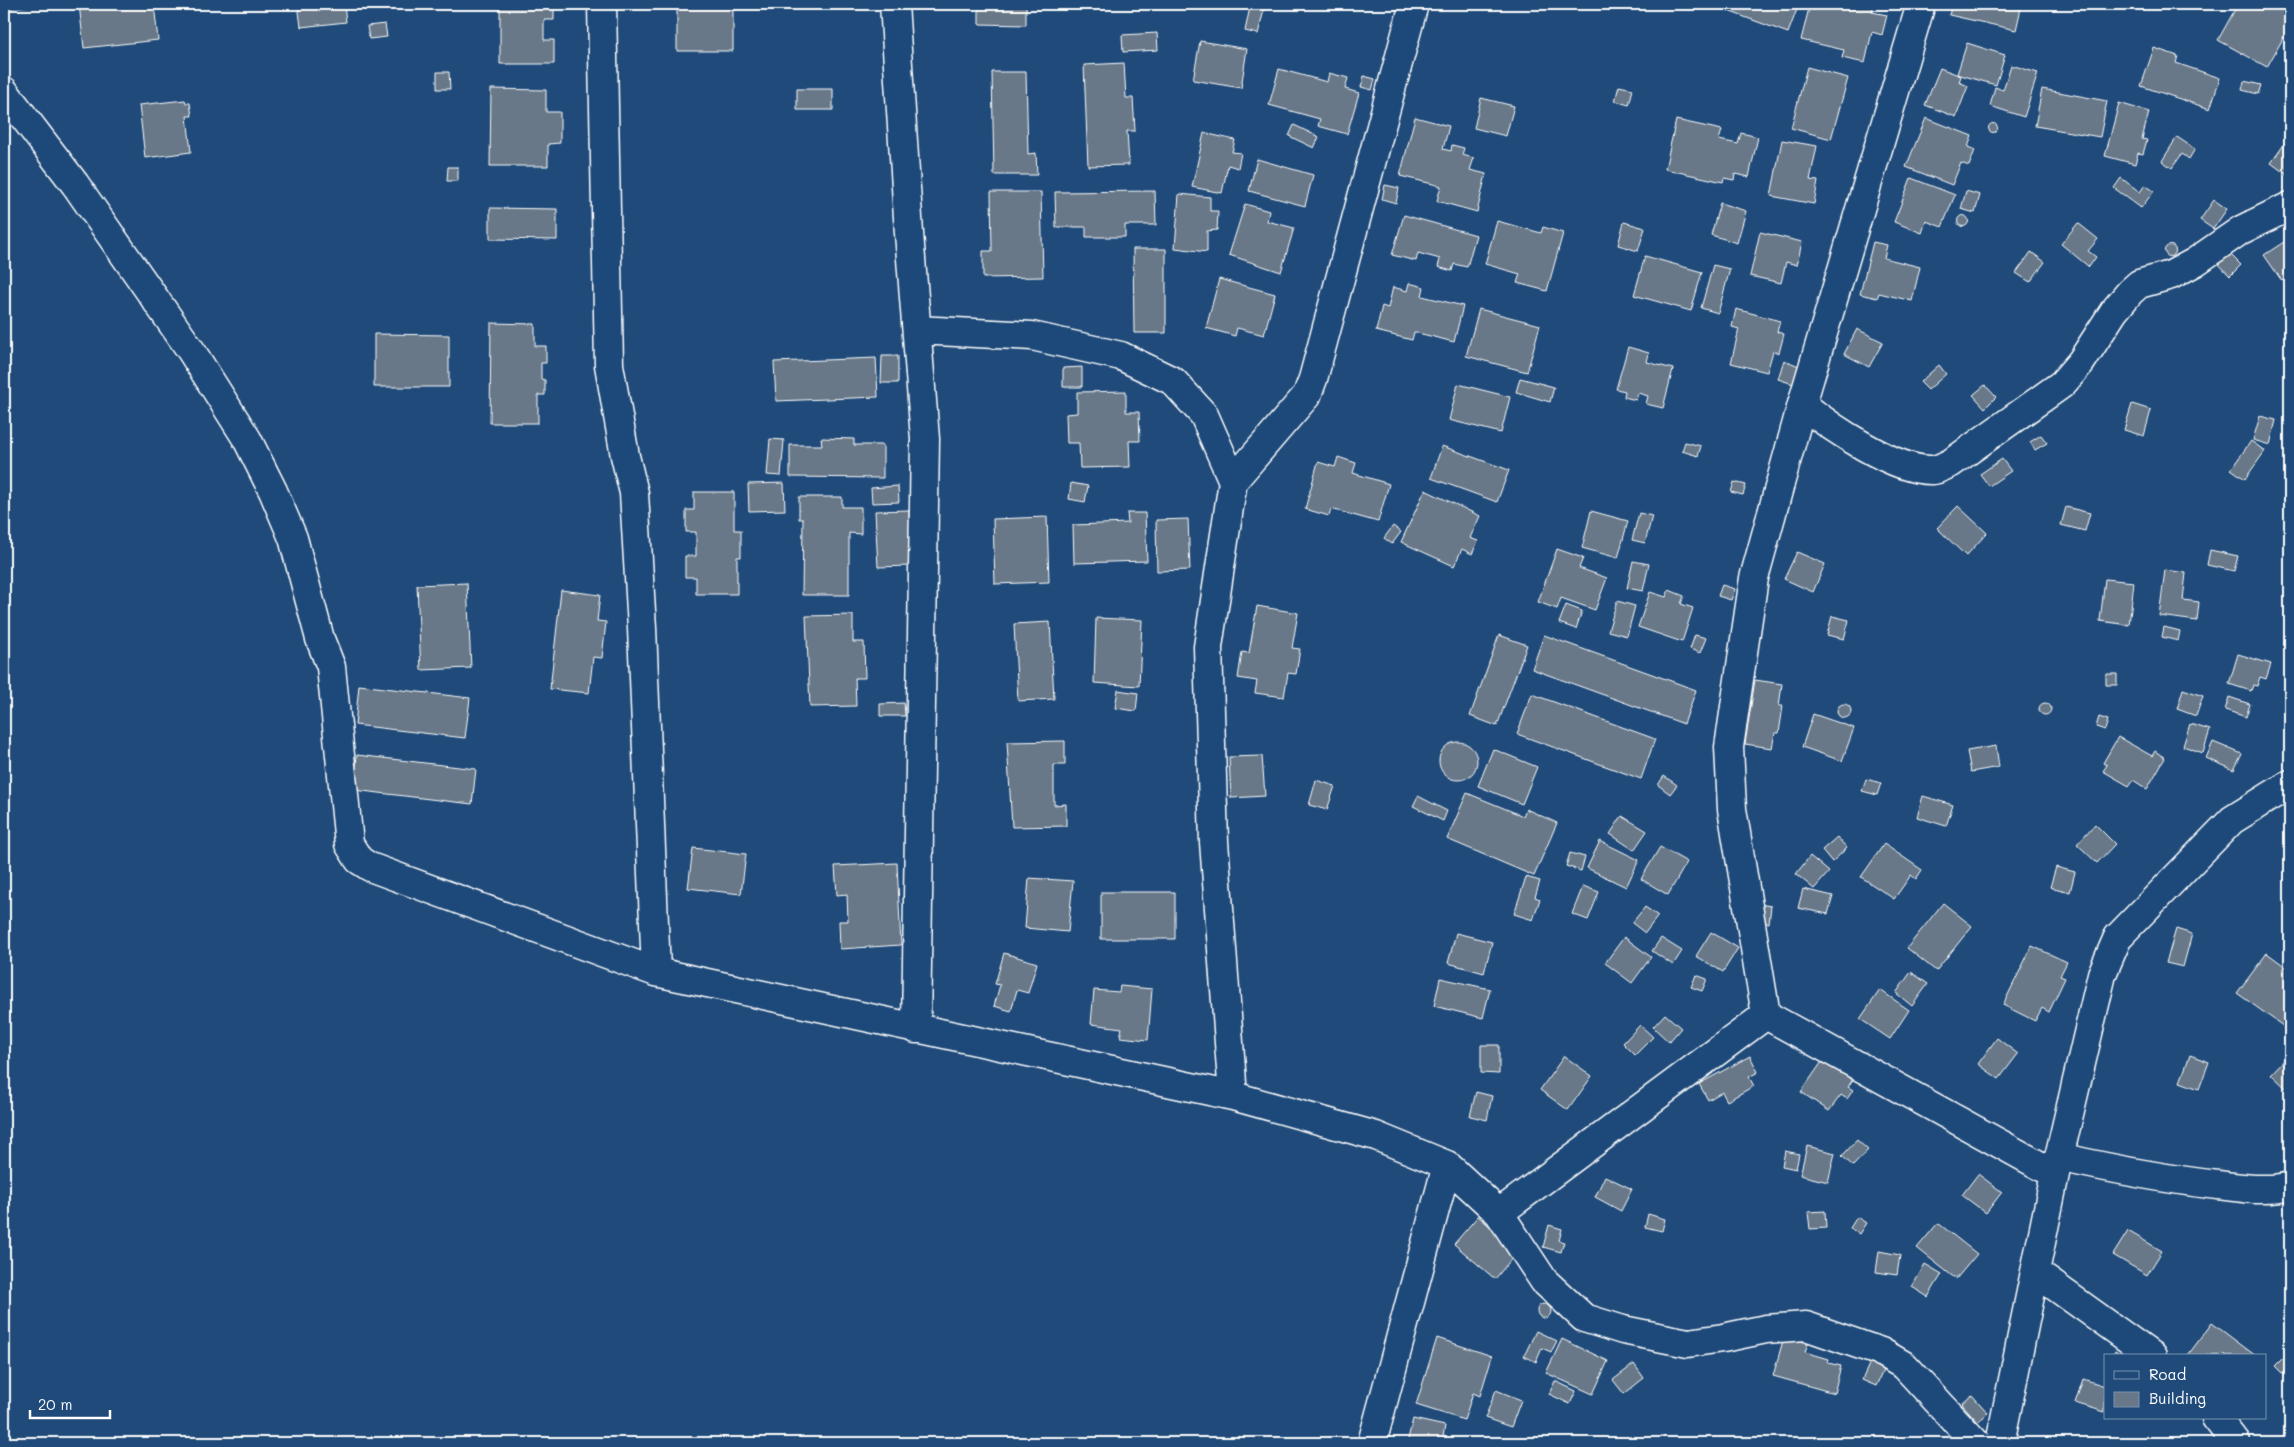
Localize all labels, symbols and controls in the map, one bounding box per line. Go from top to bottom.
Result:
legend [2104,1354,2266,1420]
text: Road [2149,1364,2186,1384]
scale bar [30,1387,110,1419]
text: Building [2149,1388,2206,1408]
text: 20 m [38,1394,72,1414]

